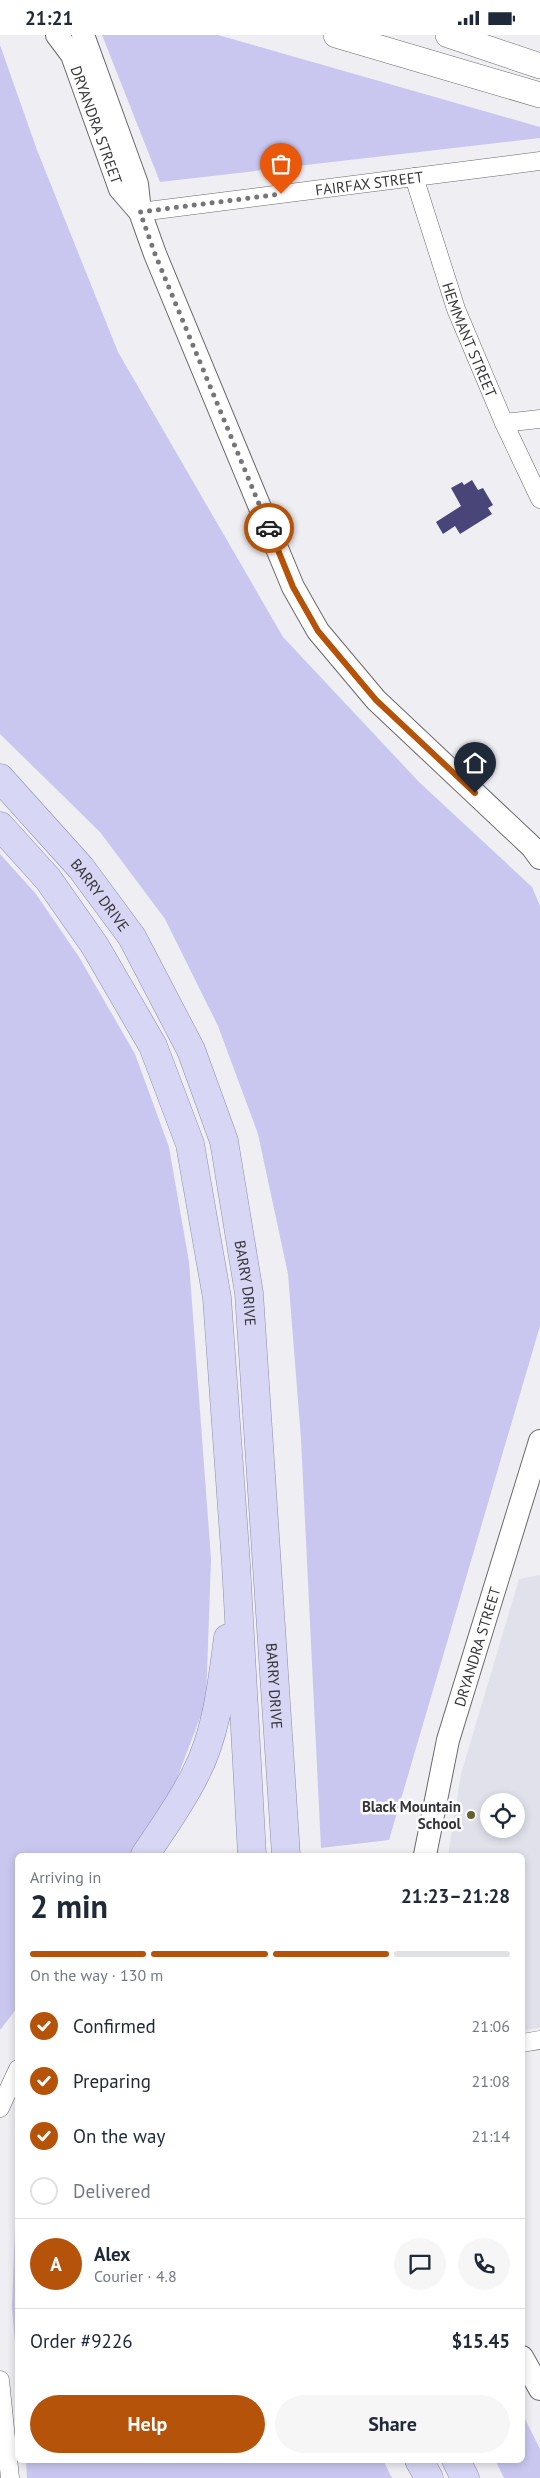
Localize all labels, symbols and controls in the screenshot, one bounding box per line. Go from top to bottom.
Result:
text: 21:21 [25,6,73,30]
street label: DRYANDRA STREET [67,63,127,187]
pin [260,143,302,194]
icon: bag [267,150,295,178]
street label: FAIRFAX STREET [314,166,425,199]
street label: HEMMANT STREET [439,280,502,400]
courier [244,503,294,553]
icon: car [255,514,283,542]
pin [454,742,496,793]
icon: home [461,749,489,777]
street label: BARRY DRIVE [67,854,134,935]
street label: BARRY DRIVE [231,1239,261,1326]
street label: DRYANDRA STREET [449,1584,504,1709]
street label: BARRY DRIVE [263,1642,287,1730]
map controls [480,1793,525,1838]
button: locate [480,1793,525,1838]
place label: Black Mountain School [362,1797,462,1833]
marker: Black Mountain School [465,1809,477,1821]
text: Arriving in [30,1867,101,1887]
text: 21:23–21:28 [401,1884,510,1908]
text: 2 min [30,1885,108,1927]
text: On the way · 130 m [30,1965,163,1985]
icon: check [30,2012,58,2040]
text: Confirmed [73,2014,156,2038]
text: 21:06 [472,2016,510,2036]
icon: check [30,2067,58,2095]
text: Preparing [73,2069,151,2093]
text: 21:08 [472,2071,510,2091]
icon: check [30,2122,58,2150]
text: On the way [73,2124,165,2148]
text: 21:14 [472,2126,510,2146]
text: Delivered [73,2179,151,2203]
button: chat [394,2238,446,2290]
button: phone [458,2238,510,2290]
text: Alex [94,2242,130,2266]
text: A [50,2252,62,2276]
text: Courier · 4.8 [94,2266,177,2286]
text: Order #9226 [30,2329,133,2353]
text: $15.45 [451,2329,510,2353]
button: Help [30,2395,265,2453]
button: Share [275,2395,510,2453]

